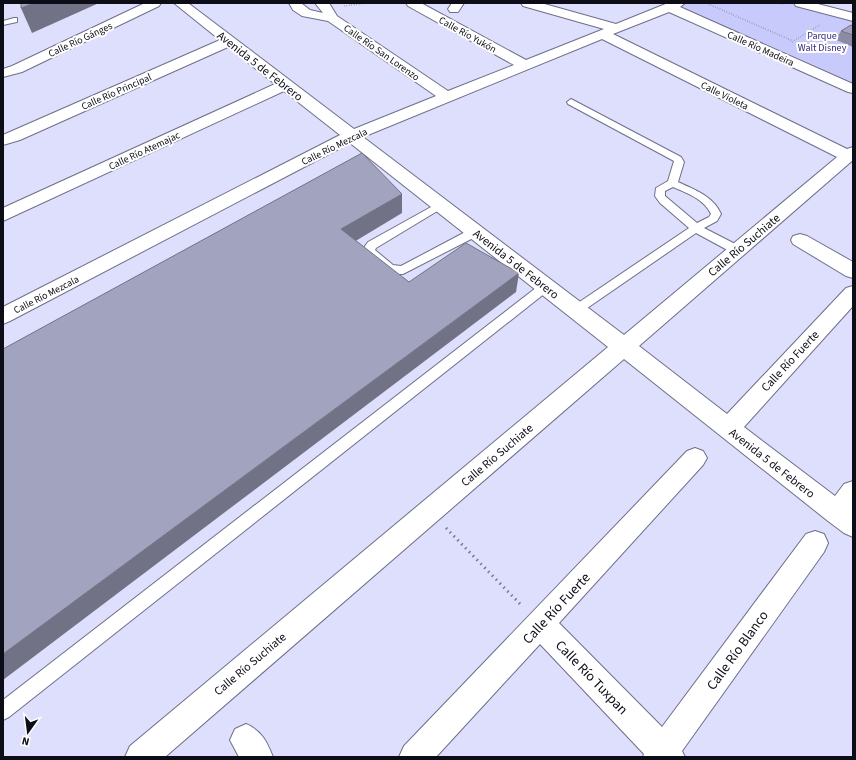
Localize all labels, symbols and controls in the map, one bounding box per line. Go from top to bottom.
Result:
street label: Calle Río Yukón [436,13,499,56]
street label: Calle Río Gánges [46,19,115,61]
street label: Calle Río San Lorenzo [341,21,422,84]
street label: Avenida 5 de Febrero [213,27,306,105]
street label: Calle Río Madeira [725,28,796,70]
park label: Parque Walt Disney [798,29,847,55]
street label: Calle Río Principal [79,70,154,114]
street label: Calle Violeta [698,78,751,113]
street label: Calle Río Mezcala [299,125,370,169]
street label: Calle Río Atemajac [106,128,183,174]
street label: Calle Río Suchiate [705,210,784,281]
street label: Avenida 5 de Febrero [469,225,562,303]
street label: Calle Río Mezcala [11,272,82,317]
street label: Calle Río Fuerte [757,327,823,396]
street label: Calle Río Suchiate [458,420,537,491]
street label: Avenida 5 de Febrero [725,424,818,502]
street label: Calle Río Fuerte [518,568,595,649]
street label: Calle Río Blanco [702,607,774,694]
street label: Calle Río Suchiate [211,629,290,700]
street label: Calle Río Tuxpan [550,636,632,719]
north arrow [8,712,48,752]
text: N [20,733,31,749]

